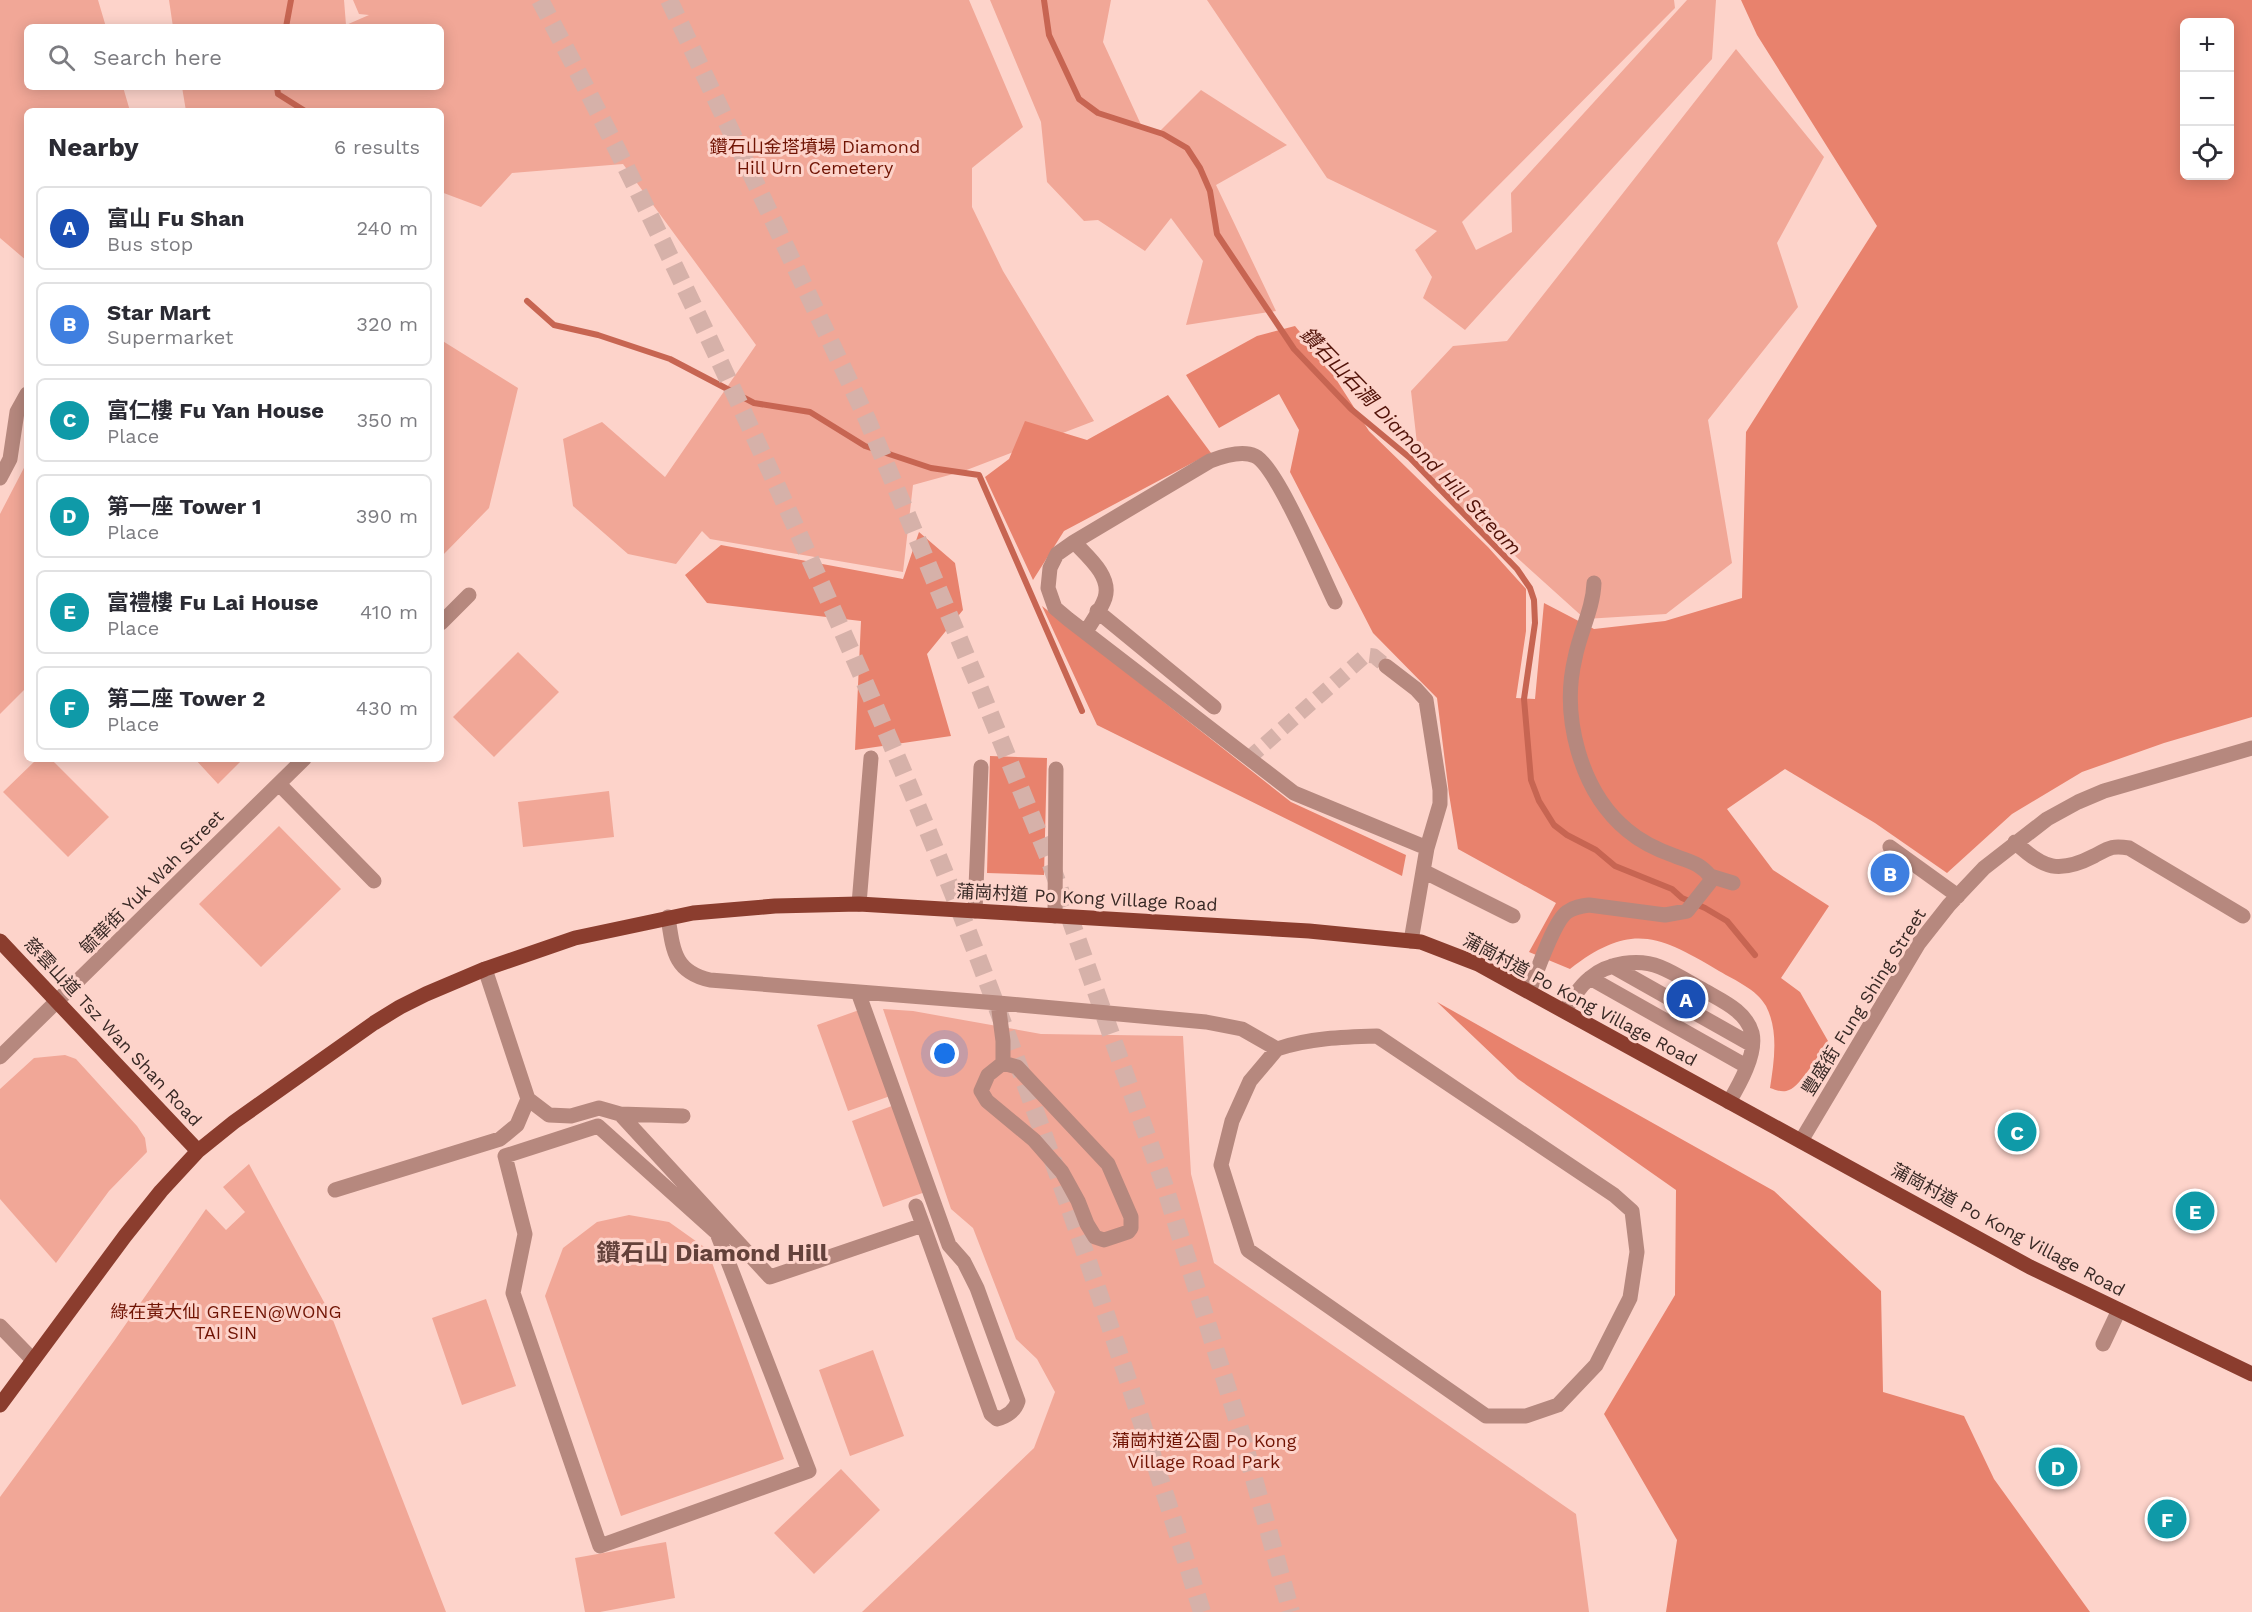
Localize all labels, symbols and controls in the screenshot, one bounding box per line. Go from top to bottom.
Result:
map controls [2180,18,2234,180]
button: + [2180,18,2234,72]
search box [24,24,444,90]
icon: search [45,41,78,74]
text: Search here [93,45,222,70]
button: − [2180,72,2234,126]
button: locate [2180,126,2234,180]
text: Nearby [48,132,139,162]
text: 6 results [334,135,420,159]
park label: 鑽石山金塔墳場 Diamond Hill Urn Cemetery [710,136,920,178]
text: 富山 Fu Shan [107,206,245,231]
text: A [63,216,76,240]
text: 240 m [356,216,418,240]
text: Bus stop [107,232,193,256]
text: Star Mart [107,300,211,325]
text: B [63,312,76,336]
text: 320 m [356,312,418,336]
water label: 鑽石山石澗 Diamond Hill Stream [1295,322,1527,560]
text: Supermarket [107,325,233,349]
text: 富仁樓 Fu Yan House [107,398,324,423]
text: C [63,408,76,432]
text: 350 m [356,408,418,432]
text: Place [107,424,159,448]
text: 第一座 Tower 1 [107,494,262,519]
text: D [62,504,77,528]
text: 390 m [356,504,418,528]
text: Place [107,520,159,544]
text: 富禮樓 Fu Lai House [107,590,318,615]
text: E [63,600,76,624]
text: 410 m [360,600,418,624]
text: Place [107,616,159,640]
text: 第二座 Tower 2 [107,686,265,711]
text: F [63,696,76,720]
text: 430 m [356,696,418,720]
text: Place [107,712,159,736]
street label: 毓華街 Yuk Wah Street [76,805,228,958]
pin: B [1870,850,1910,896]
street label: 蒲崗村道 Po Kong Village Road [956,880,1218,915]
street label: 豐盛街 Fung Shing Street [1797,904,1930,1099]
street label: 蒲崗村道 Po Kong Village Road [1460,929,1701,1070]
street label: 慈雲山道 Tsz Wan Shan Road [20,933,206,1130]
pin: A [1666,976,1706,1022]
your location [930,1039,959,1068]
pin: C [1998,1110,2036,1154]
street label: 蒲崗村道 Po Kong Village Road [1888,1159,2129,1300]
pin: E [2176,1188,2214,1234]
district label: 鑽石山 Diamond Hill [596,1239,828,1267]
park label: 綠在⿈⼤仙 GREEN@WONG TAI SIN [110,1301,342,1343]
park label: 蒲崗村道公園 Po Kong Village Road Park [1112,1430,1297,1472]
pin: D [2038,1444,2078,1490]
pin: F [2148,1496,2186,1541]

